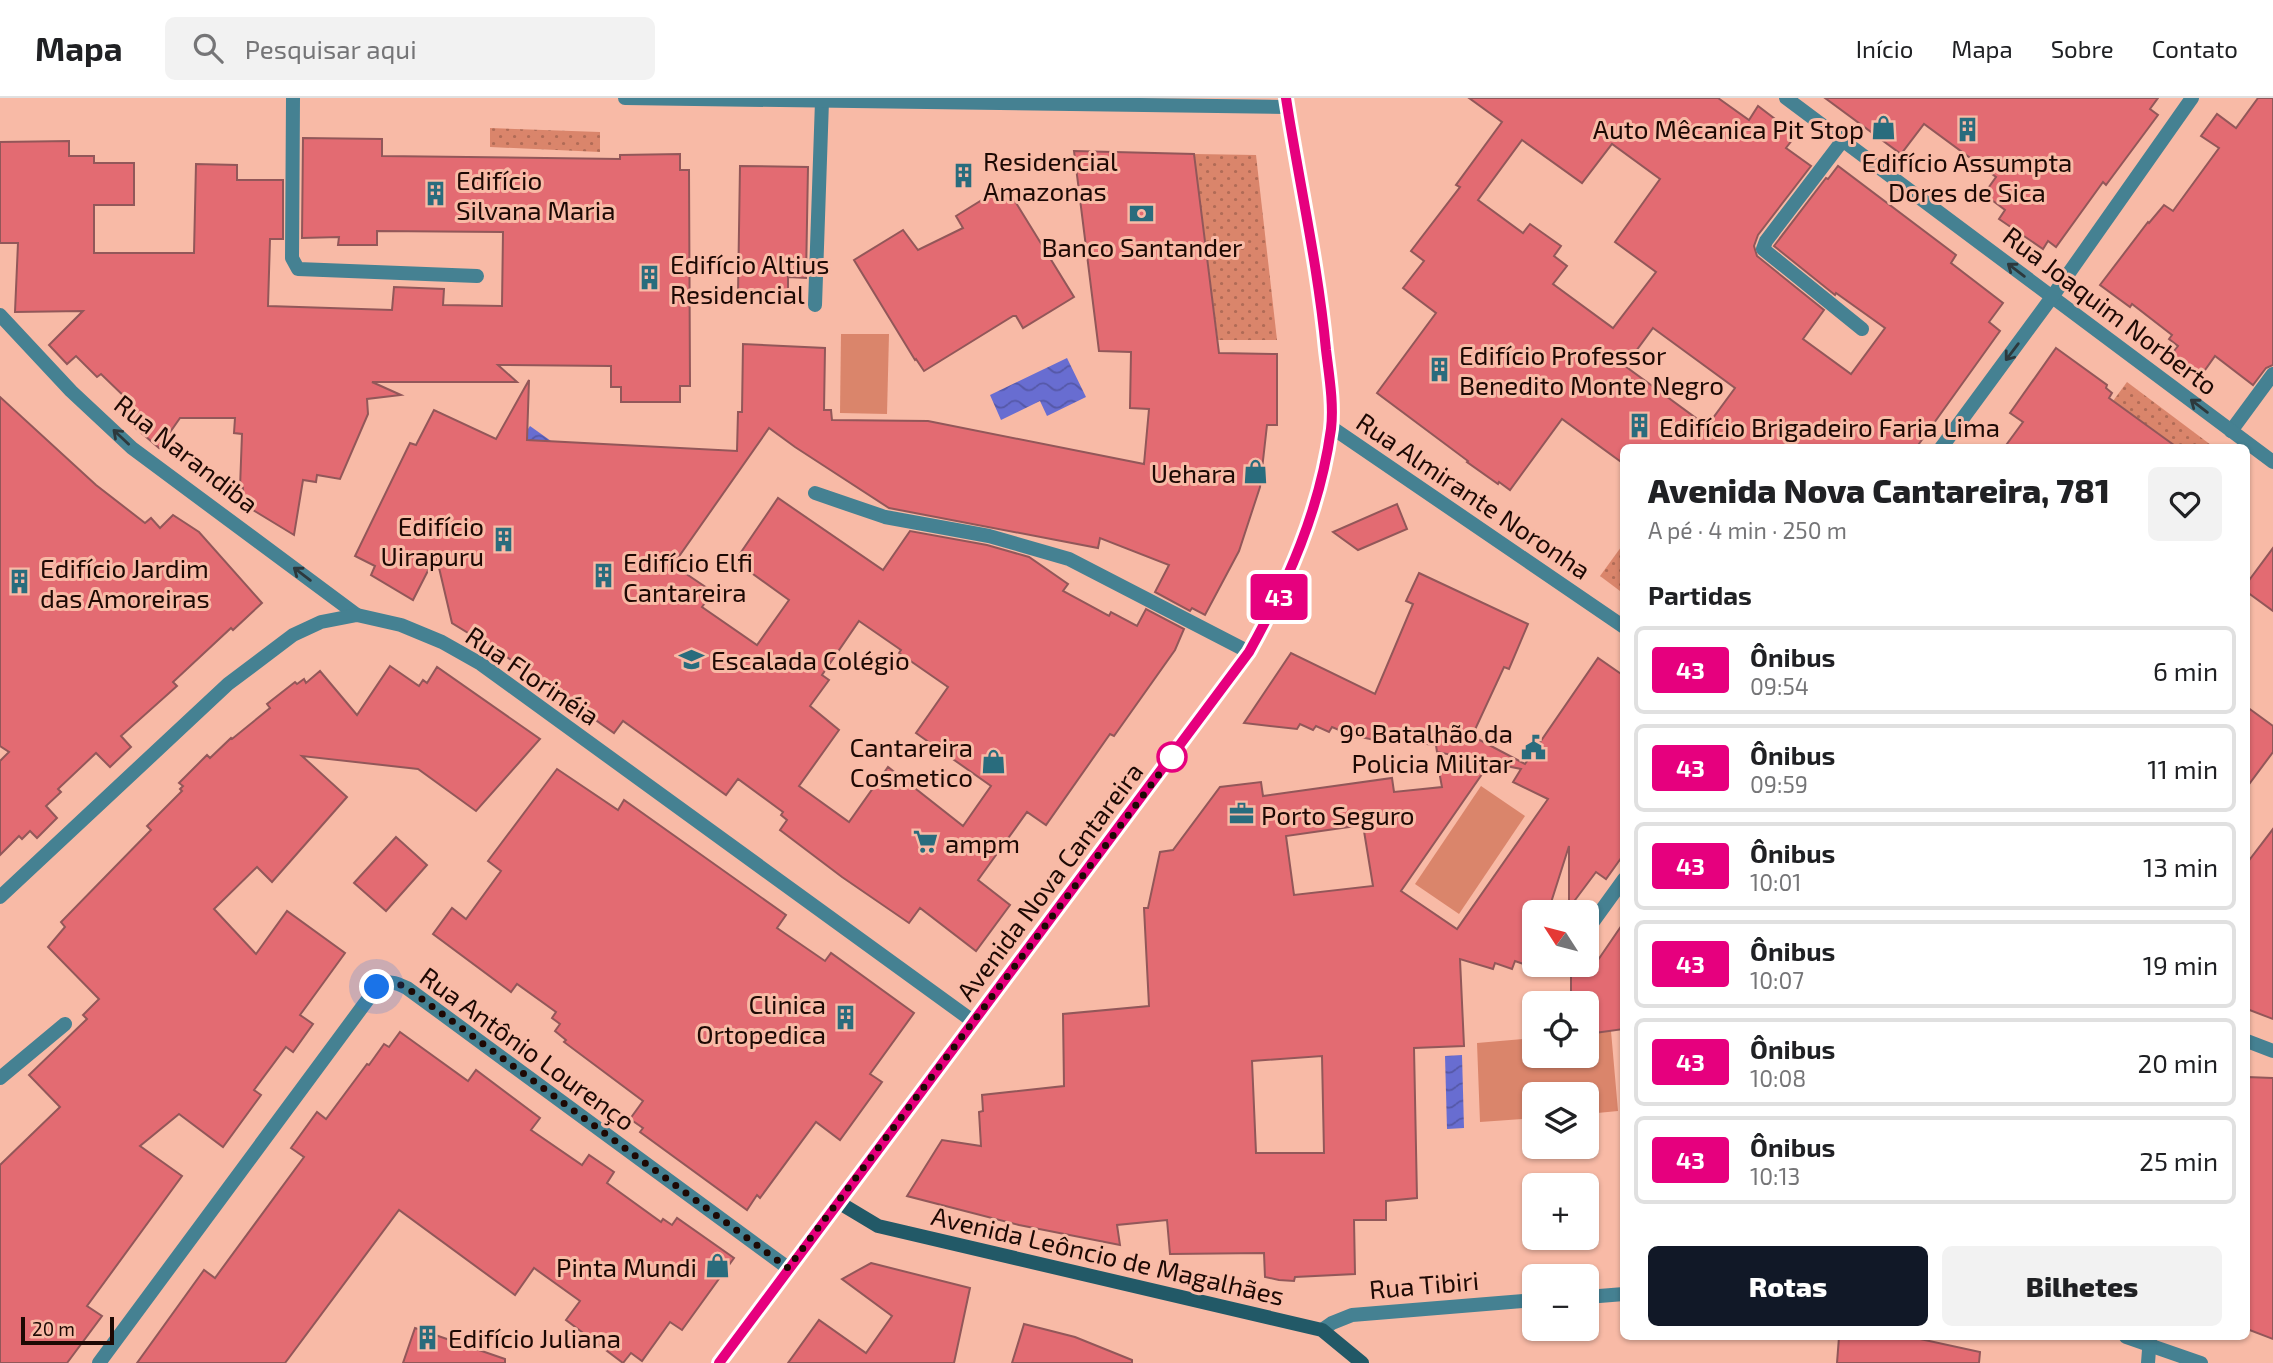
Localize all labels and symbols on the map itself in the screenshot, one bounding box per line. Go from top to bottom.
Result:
place label: Auto Mêcanica Pit Stop [1593,113,1864,144]
shop icon: Auto Mêcanica Pit Stop [1870,114,1898,142]
building icon: Edifício Assumpta Dores de Sica [1953,115,1981,143]
place label: Residencial Amazonas [983,145,1118,206]
place label: Edifício Assumpta Dores de Sica [1862,146,2072,207]
building icon: Residencial Amazonas [949,161,977,189]
place label: Edifício Silvana Maria [456,164,616,225]
building icon: Edifício Silvana Maria [422,180,450,208]
bank icon: Banco Santander [1128,200,1156,228]
street label: Rua Joaquim Norberto [1998,219,2224,401]
place label: Banco Santander [1041,231,1243,262]
place label: Edifício Altius Residencial [670,248,829,309]
one-way arrow [2007,263,2026,278]
building icon: Edifício Altius Residencial [636,264,664,292]
place label: Edifício Professor Benedito Monte Negro [1459,339,1724,400]
one-way arrow [2005,342,2019,361]
building icon: Edifício Professor Benedito Monte Negro [1425,355,1453,383]
street label: Rua Narandiba [109,387,265,519]
one-way arrow [2190,399,2208,414]
street label: Rua Almirante Noronha [1351,405,1597,585]
place label: Edifício Brigadeiro Faria Lima [1659,411,2000,442]
building icon: Edifício Brigadeiro Faria Lima [1625,412,1653,440]
one-way arrow [112,429,130,445]
place label: Uehara [1151,457,1236,488]
shop icon: Uehara [1242,458,1270,486]
place label: Edifício Uirapuru [380,510,484,571]
building icon: Edifício Uirapuru [490,526,518,554]
place label: Edifício Elfi Cantareira [623,546,753,607]
place label: Edifício Jardim das Amoreiras [40,552,210,613]
building icon: Edifício Elfi Cantareira [589,562,617,590]
one-way arrow [294,566,312,581]
building icon: Edifício Jardim das Amoreiras [6,568,34,596]
line badge: 43 [1248,574,1310,620]
street label: Rua Florinéia [460,619,606,731]
place label: Escalada Colégio [711,644,910,675]
school or university icon: Escalada Colégio [677,645,705,673]
place label: 9º Batalhão da Policia Militar [1339,717,1513,778]
place label: Cantareira Cosmetico [849,731,973,792]
public building icon: 9º Batalhão da Policia Militar [1519,733,1547,761]
unlabelled marker [1157,742,1187,772]
shop icon: Cantareira Cosmetico [979,747,1007,775]
street label: Avenida Nova Cantareira [949,756,1149,1006]
place label: Porto Seguro [1261,799,1415,830]
office icon: Porto Seguro [1227,800,1255,828]
place label: ampm [945,827,1020,858]
supermarket icon: ampm [911,828,939,856]
north arrow [1522,900,1600,976]
street label: Rua Antônio Lourenço [413,960,641,1138]
your location [359,969,394,1004]
place label: Clinica Ortopedica [696,988,826,1049]
building icon: Clinica Ortopedica [832,1004,860,1032]
street label: Avenida Leôncio de Magalhães [928,1199,1288,1311]
place label: Pinta Mundi [556,1251,697,1282]
shop icon: Pinta Mundi [703,1252,731,1280]
street label: Rua Tibiri [1368,1264,1480,1304]
scale bar [21,1314,114,1346]
place label: Edifício Juliana [448,1322,621,1353]
building icon: Edifício Juliana [414,1323,442,1351]

